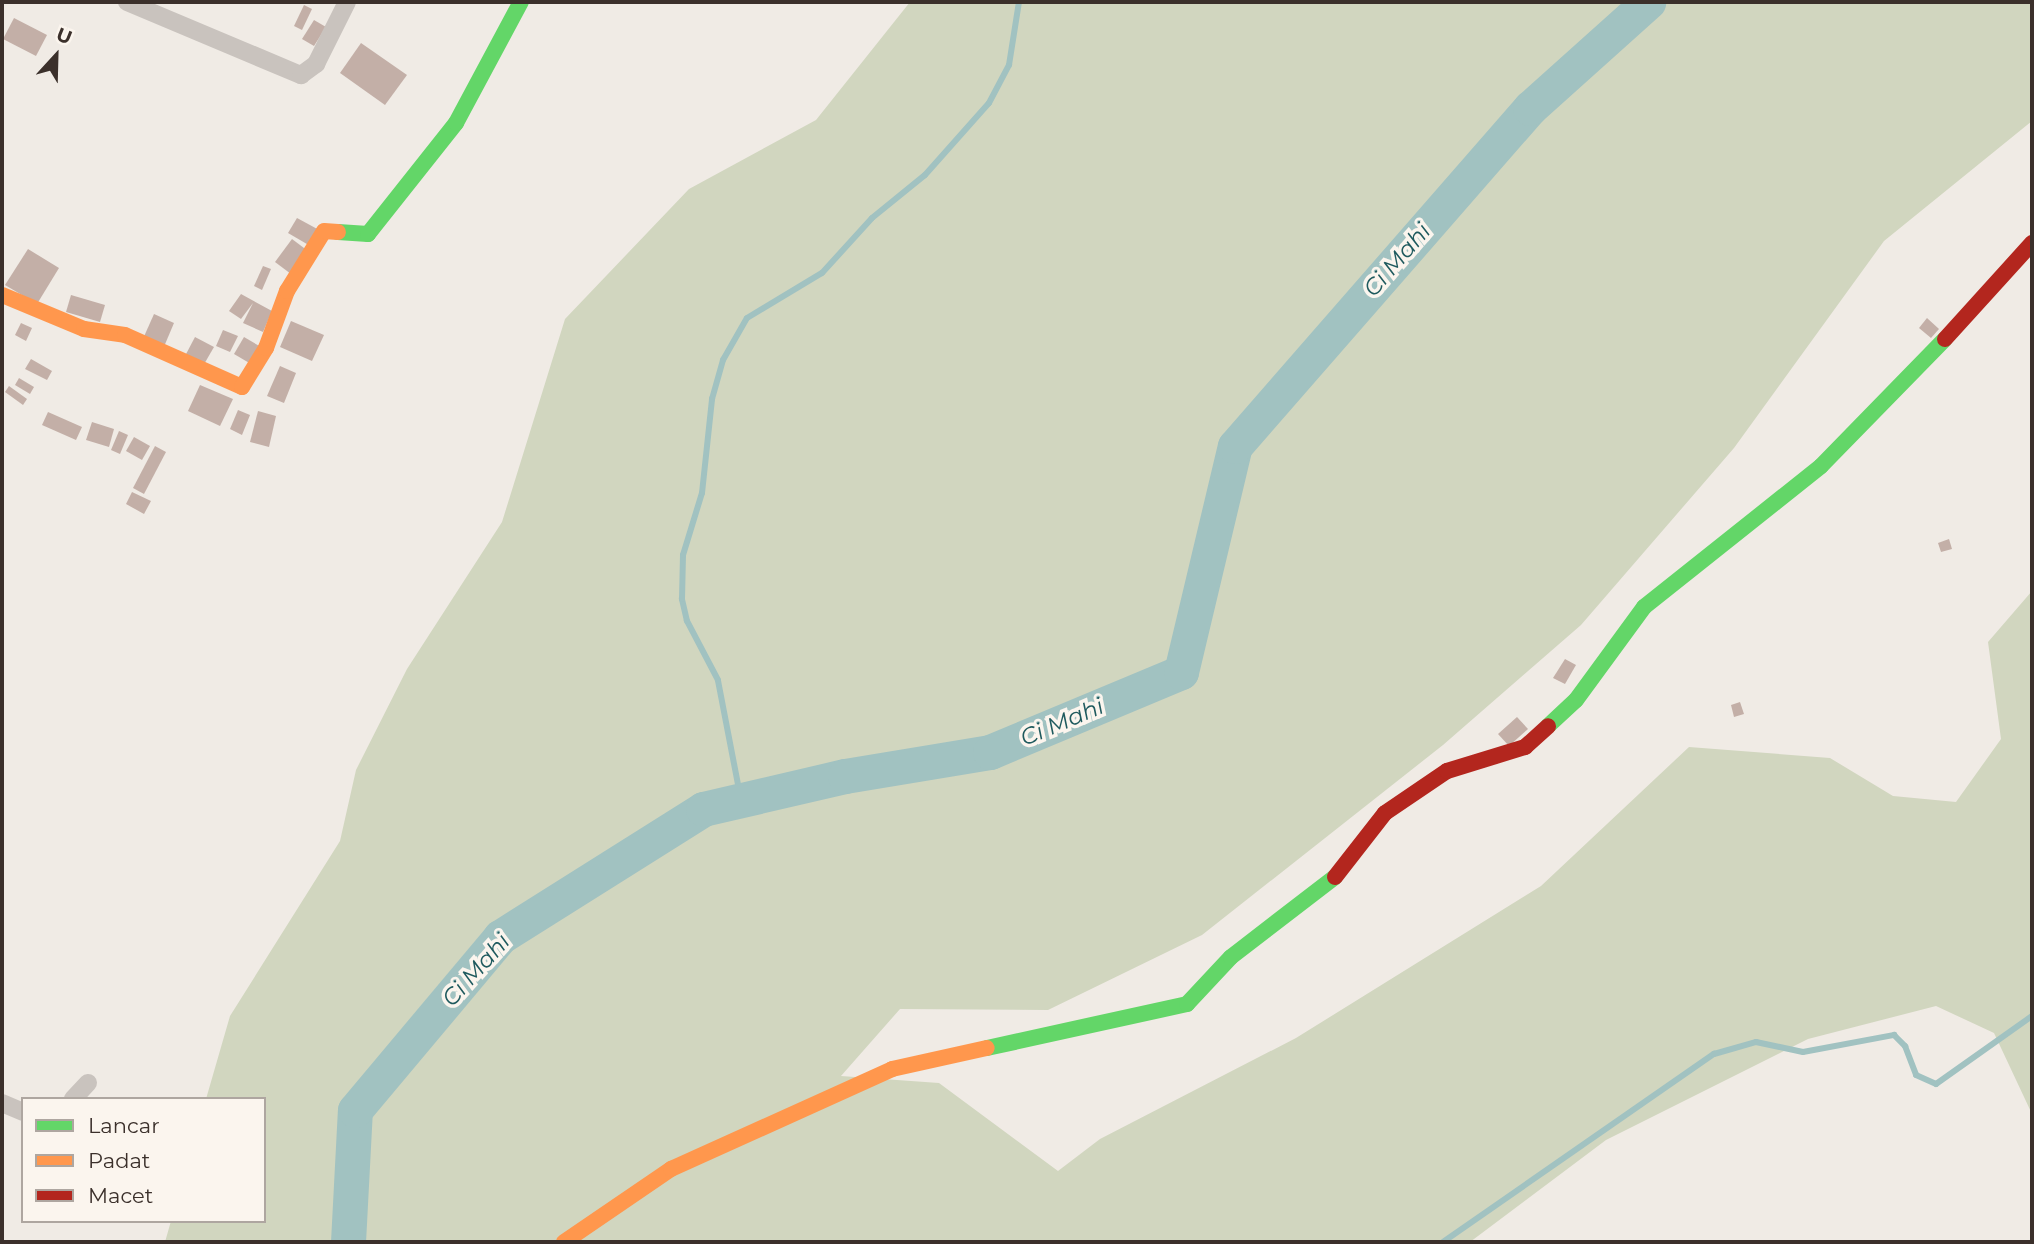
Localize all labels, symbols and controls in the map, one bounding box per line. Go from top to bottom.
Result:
north arrow [21,21,91,91]
text: U [53,23,75,50]
water label: Ci Mahi [1358,218,1436,302]
water label: Ci Mahi [1016,692,1108,752]
water label: Ci Mahi [436,928,516,1012]
legend [21,1097,266,1223]
text: Lancar [88,1113,160,1138]
text: Padat [88,1148,150,1173]
text: Macet [88,1183,153,1208]

